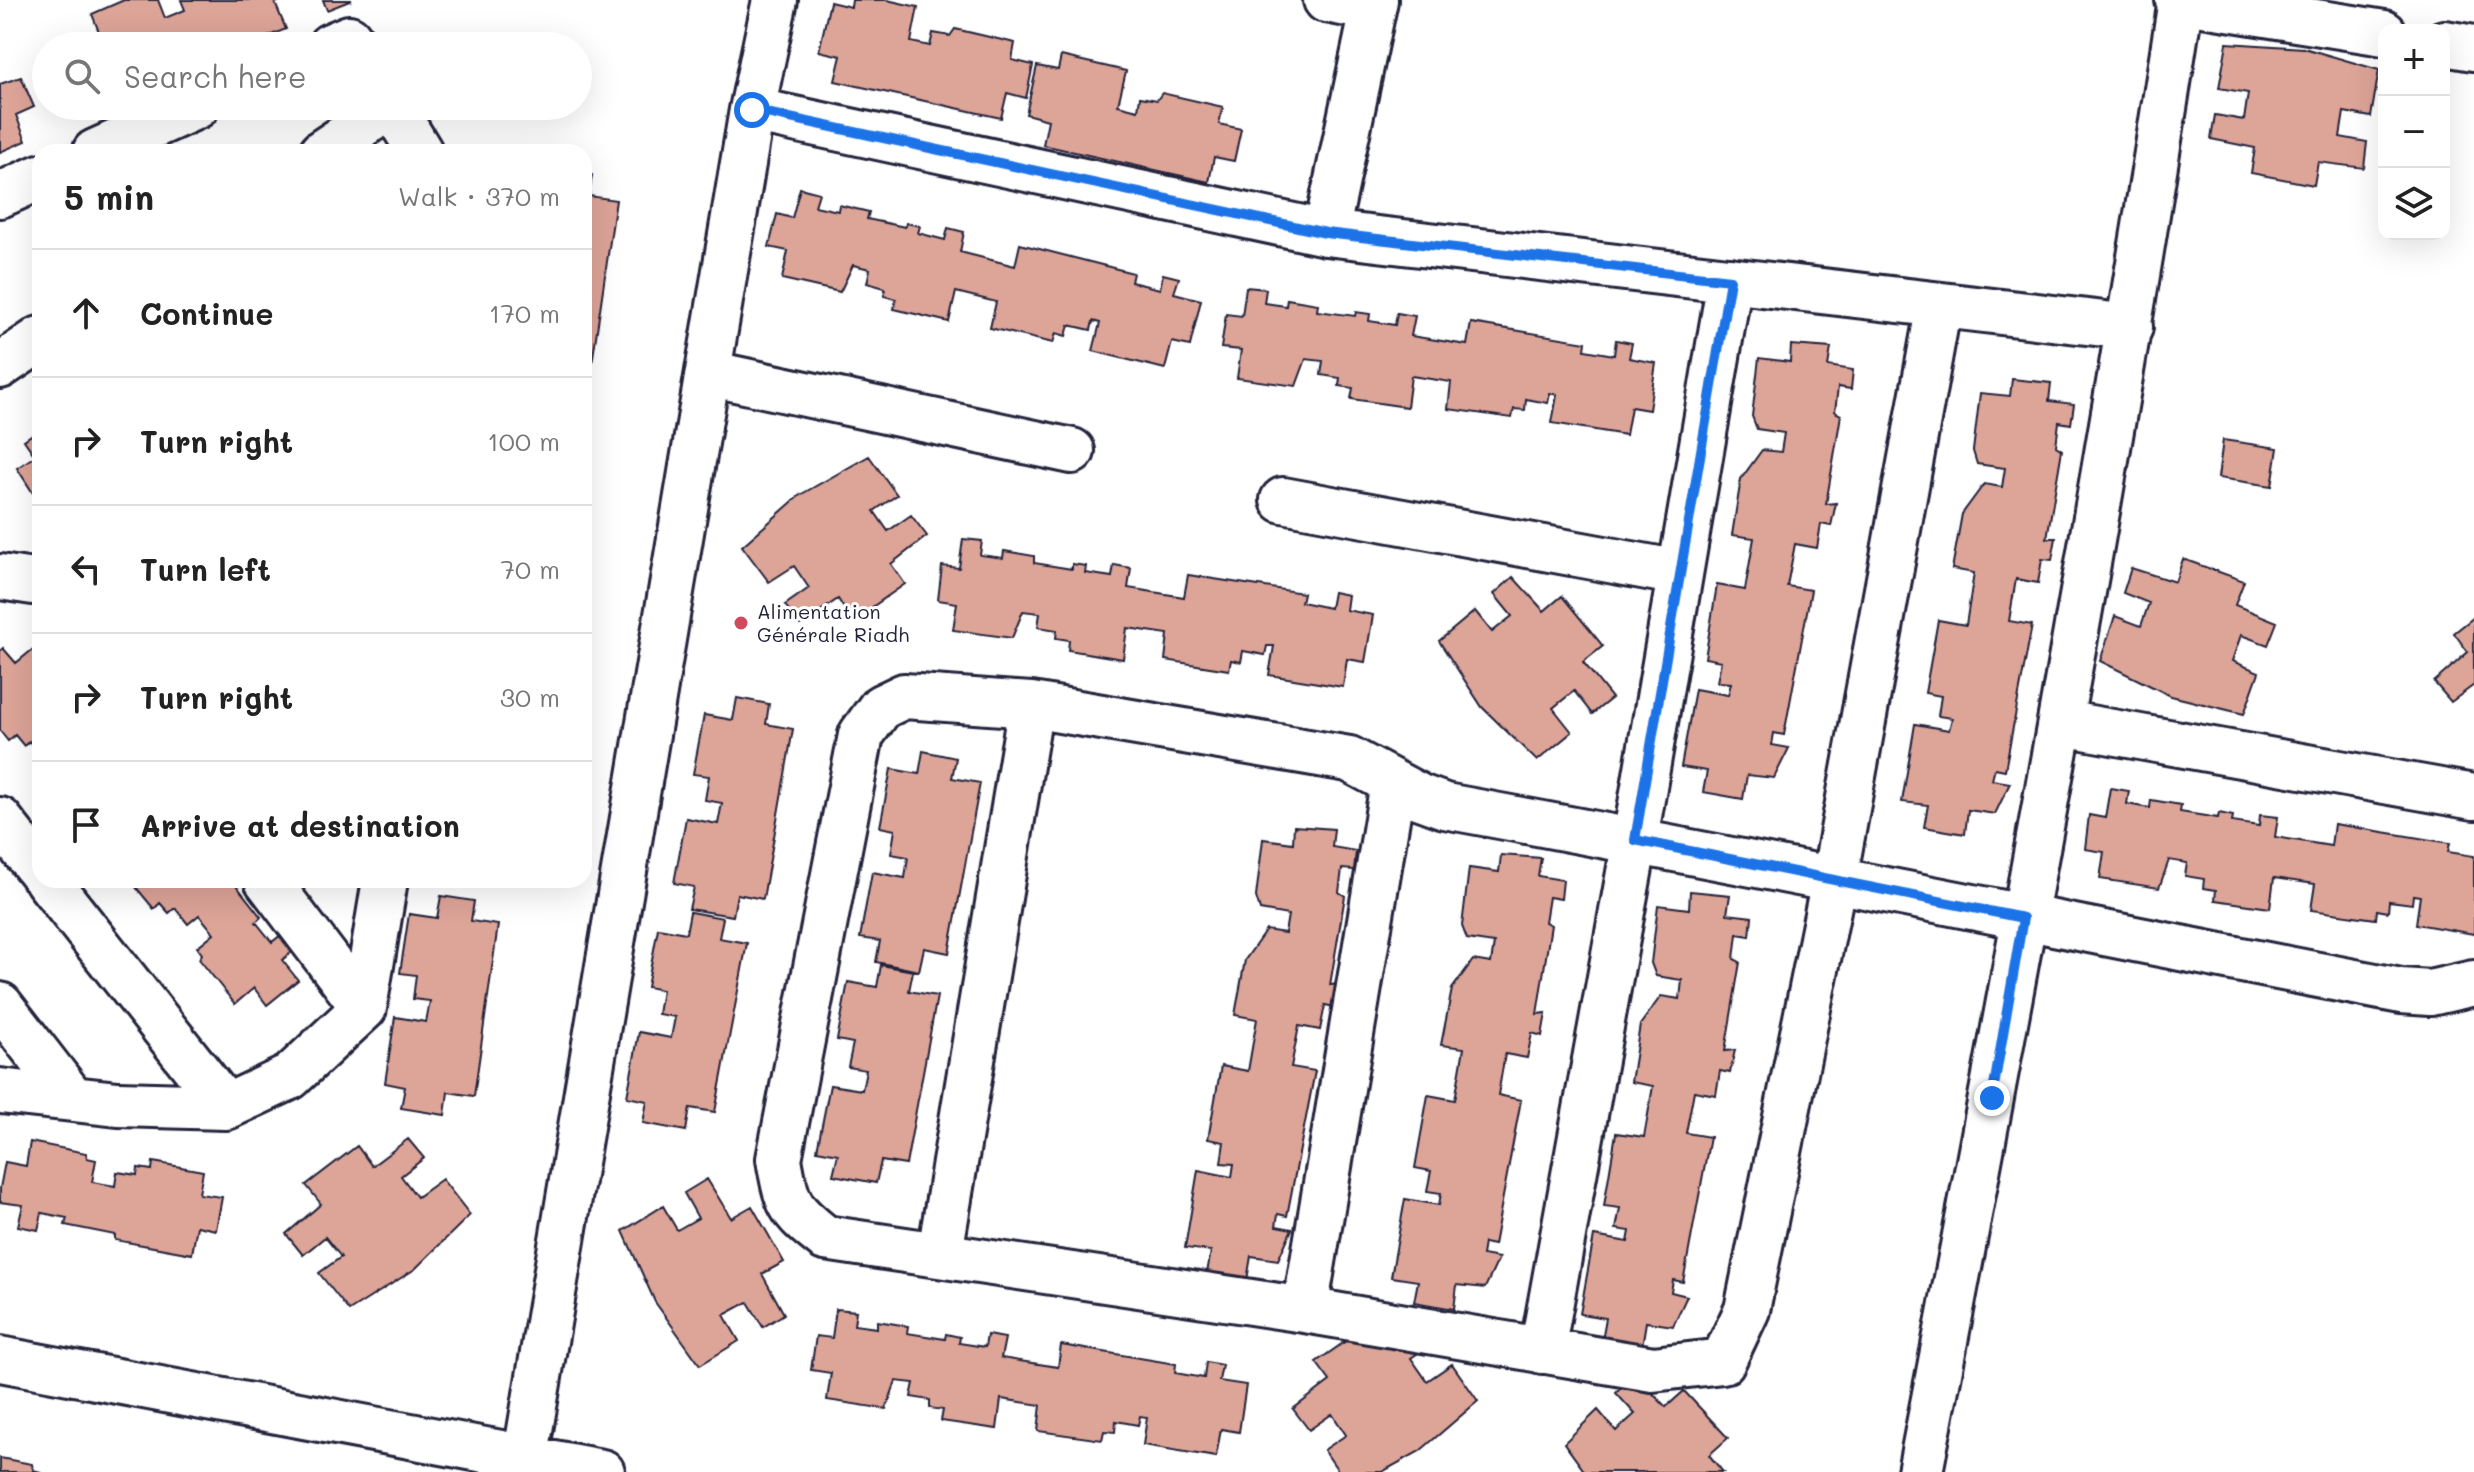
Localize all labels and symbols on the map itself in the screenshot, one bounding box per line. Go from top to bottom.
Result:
route start [734,92,770,128]
place label: Alimentation Générale Riadh [757,598,909,647]
marker: Alimentation Générale Riadh [732,614,750,632]
route end [1974,1080,2010,1116]

